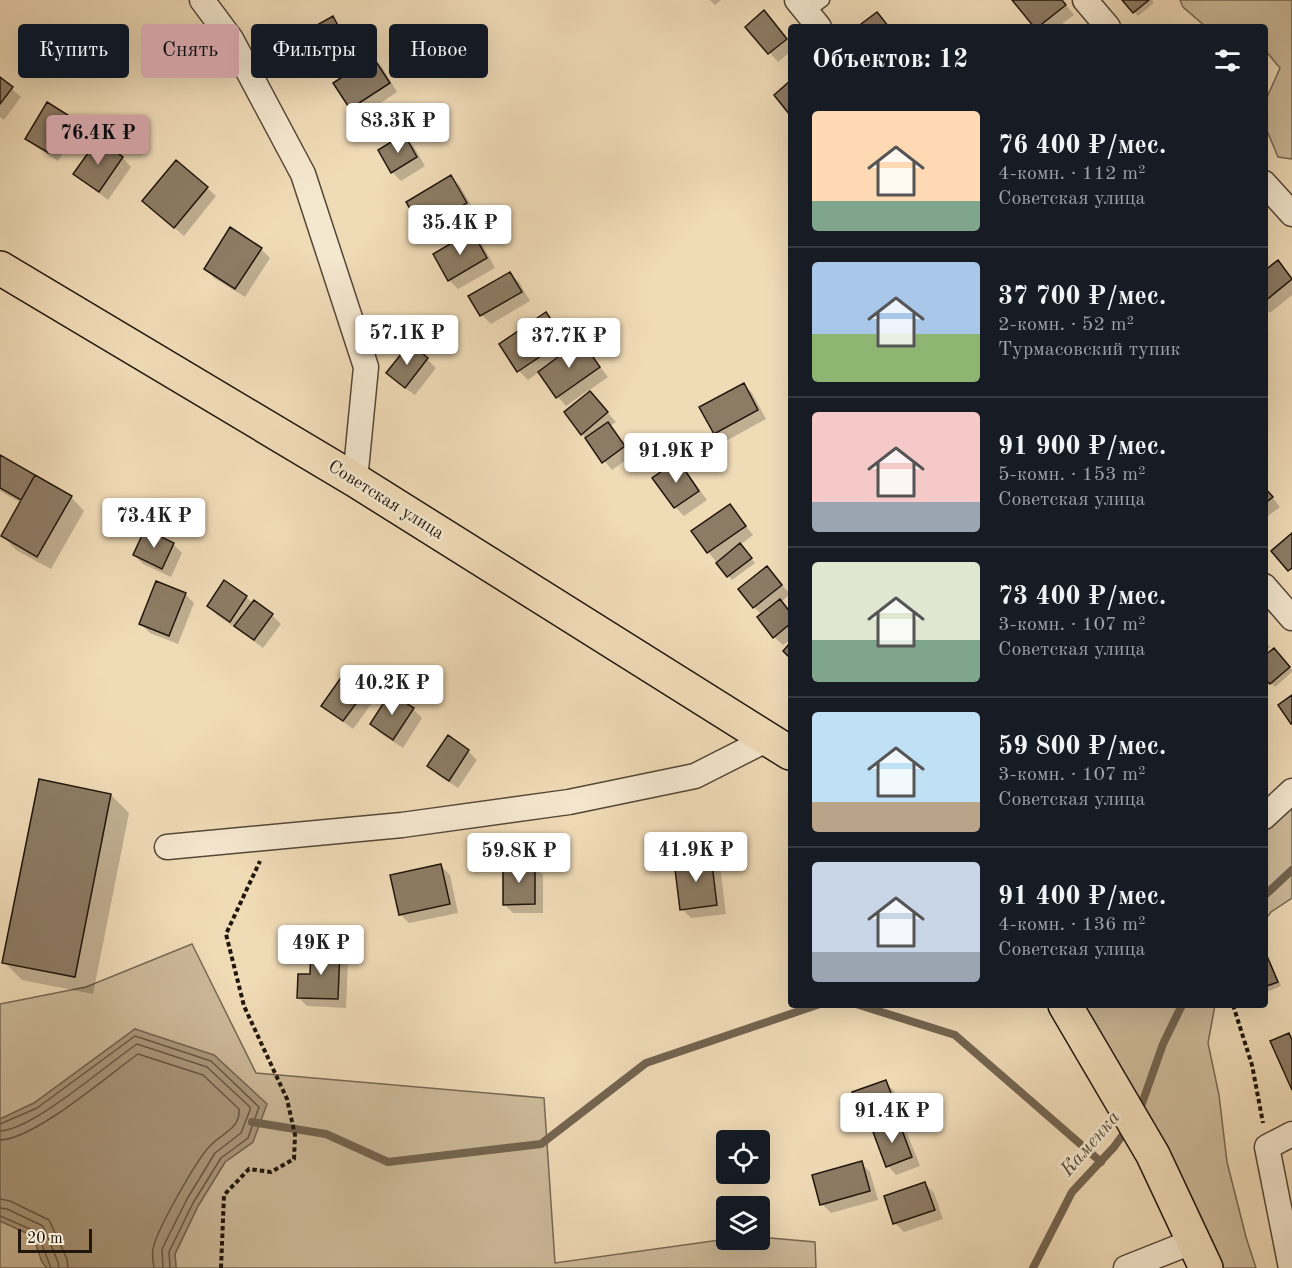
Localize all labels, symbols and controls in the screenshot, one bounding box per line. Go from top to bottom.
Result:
chip: Купить [18,24,129,78]
chip: Снять [141,24,239,78]
chip: Фильтры [251,24,377,78]
chip: Новое [389,24,488,78]
icon: filters [1211,44,1244,77]
text: Объектов: 12 [812,47,968,73]
pin: 83.3K ₽ [343,103,453,154]
text: 83.3K ₽ [360,112,436,132]
pin: 76.4K ₽ [43,115,153,166]
text: 76.4K ₽ [60,124,136,144]
text: 76 400 ₽/мес. [998,133,1166,159]
icon: home [860,135,932,207]
text: 4-комн. · 112 m² [998,164,1146,184]
text: Советская улица [998,189,1145,209]
pin: 35.4K ₽ [405,205,515,256]
text: 35.4K ₽ [422,214,498,234]
text: 37 700 ₽/мес. [998,284,1166,310]
icon: home [860,286,932,358]
pin: 57.1K ₽ [352,315,462,366]
text: 2-комн. · 52 m² [998,315,1134,335]
pin: 37.7K ₽ [514,318,624,369]
text: 57.1K ₽ [369,324,445,344]
text: 37.7K ₽ [531,327,607,347]
text: Турмасовский тупик [998,340,1181,360]
pin: 91.9K ₽ [621,433,731,484]
text: 91 900 ₽/мес. [998,434,1166,460]
icon: home [860,436,932,508]
text: 91.9K ₽ [638,442,714,462]
street label: Советская улица [325,457,447,543]
text: 5-комн. · 153 m² [998,465,1146,485]
text: Советская улица [998,490,1145,510]
pin: 73.4K ₽ [99,498,209,549]
text: 73.4K ₽ [116,507,192,527]
text: 73 400 ₽/мес. [998,584,1166,610]
icon: home [860,586,932,658]
text: 3-комн. · 107 m² [998,615,1146,635]
text: Советская улица [998,640,1145,660]
pin: 40.2K ₽ [337,665,447,716]
text: 40.2K ₽ [354,674,430,694]
text: 59 800 ₽/мес. [998,734,1166,760]
icon: home [860,736,932,808]
text: 3-комн. · 107 m² [998,765,1146,785]
text: Советская улица [998,790,1145,810]
pin: 41.9K ₽ [641,832,751,883]
pin: 59.8K ₽ [464,833,574,884]
text: 41.9K ₽ [658,841,734,861]
text: 59.8K ₽ [481,842,557,862]
text: 91 400 ₽/мес. [998,884,1166,910]
icon: home [860,886,932,958]
text: 4-комн. · 136 m² [998,915,1146,935]
pin: 49K ₽ [279,925,363,976]
text: 49K ₽ [292,934,350,954]
text: Советская улица [998,940,1145,960]
pin: 91.4K ₽ [837,1093,947,1144]
text: 91.4K ₽ [854,1102,930,1122]
water label: Каменка [1057,1107,1125,1181]
map controls [716,1130,770,1250]
button: locate [716,1130,770,1184]
button: layers [716,1196,770,1250]
scale bar [18,1226,92,1254]
text: 20 m [27,1231,63,1247]

